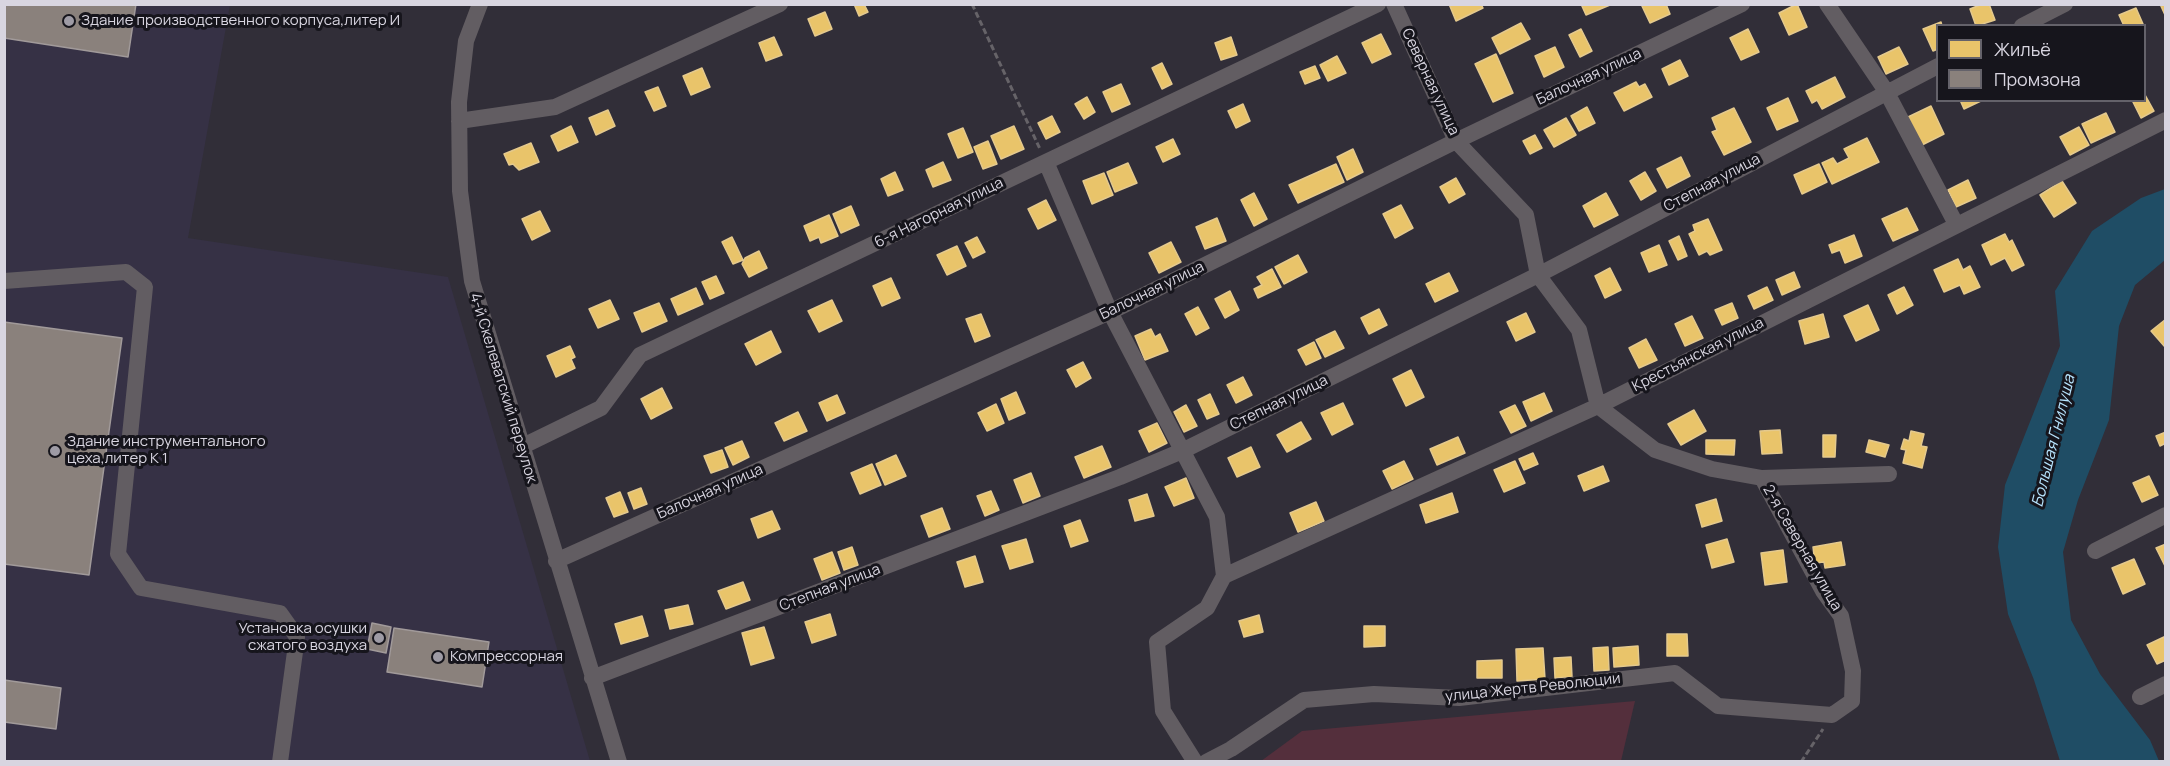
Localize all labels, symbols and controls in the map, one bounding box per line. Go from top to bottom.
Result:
place label: Здание производственного корпуса,литер И [81,12,400,30]
marker: Здание производственного корпуса,литер И [62,14,76,28]
legend [1936,24,2146,102]
street label: Северная улица [1397,26,1463,138]
text: Жильё [1994,37,2051,61]
street label: Балочная улица [1534,45,1644,109]
text: Промзона [1994,67,2081,91]
street label: Степная улица [1661,150,1763,216]
street label: 6-я Нагорная улица [872,174,1006,252]
street label: Балочная улица [1097,258,1207,324]
street label: 4-й Скелеватский переулок [465,291,541,485]
street label: Крестьянская улица [1629,314,1767,396]
street label: Степная улица [1227,372,1331,434]
water label: Большая Гнилуша [2028,373,2080,509]
place label: Здание инструментального цеха,литер К 1 [67,433,266,468]
marker: Здание инструментального цеха,литер К 1 [48,444,62,458]
street label: Балочная улица [654,461,766,523]
street label: 2-я Северная улица [1759,482,1845,614]
street label: Степная улица [777,561,883,615]
place label: Установка осушки сжатого воздуха [238,620,367,655]
marker: Установка осушки сжатого воздуха [372,631,386,645]
place label: Компрессорная [450,648,563,666]
marker: Компрессорная [431,650,445,664]
street label: улица Жертв Революции [1444,670,1622,706]

